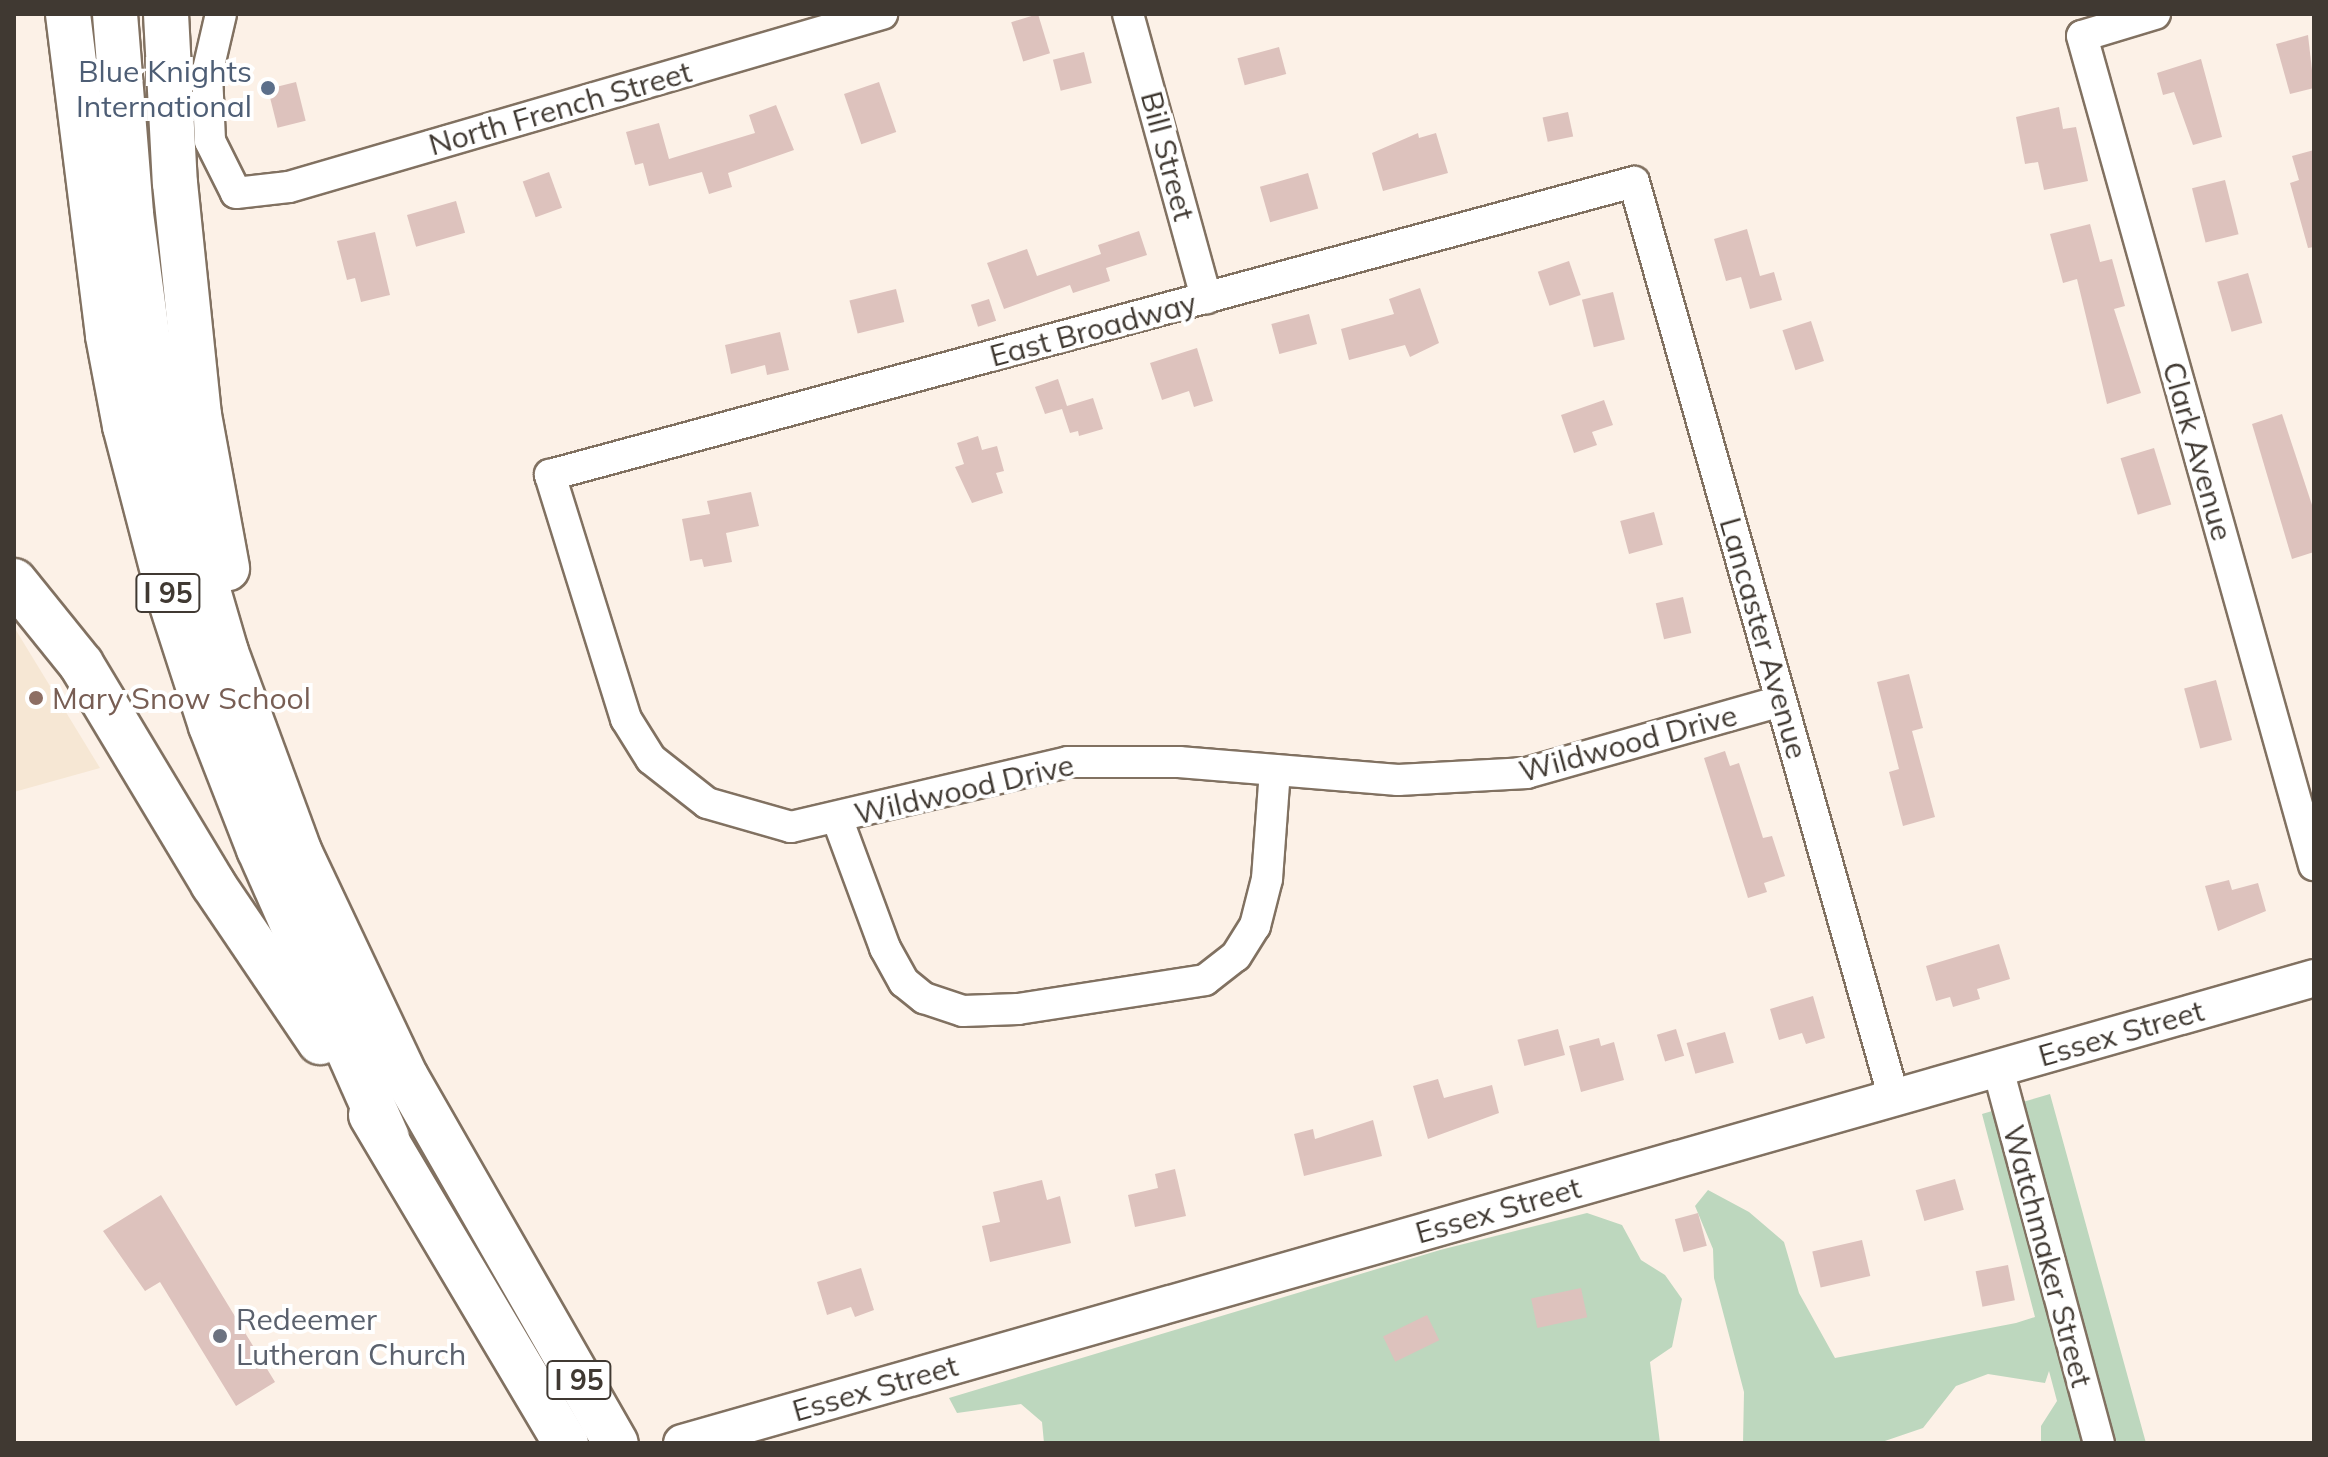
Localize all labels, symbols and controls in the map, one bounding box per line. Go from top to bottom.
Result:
place label: Blue Knights International [76,53,252,124]
street label: North French Street [425,53,695,163]
marker: Blue Knights International [259,79,277,97]
street label: Bill Street [1133,87,1203,225]
street label: East Broadway [986,284,1200,374]
street label: Clark Avenue [2155,357,2241,545]
street label: Lancaster Avenue [1712,513,1816,763]
road number: I 95 [134,569,202,617]
place label: Mary Snow School [52,680,311,716]
marker: Mary Snow School [27,689,45,707]
street label: Wildwood Drive [1515,697,1741,789]
street label: Wildwood Drive [851,746,1077,832]
street label: Essex Street [2034,992,2208,1074]
street label: Watchmaker Street [1996,1121,2100,1391]
street label: Essex Street [1411,1169,1585,1251]
place label: Redeemer Lutheran Church [236,1301,466,1372]
marker: Redeemer Lutheran Church [211,1327,229,1345]
street label: Essex Street [788,1347,962,1429]
road number: I 95 [545,1356,613,1404]

